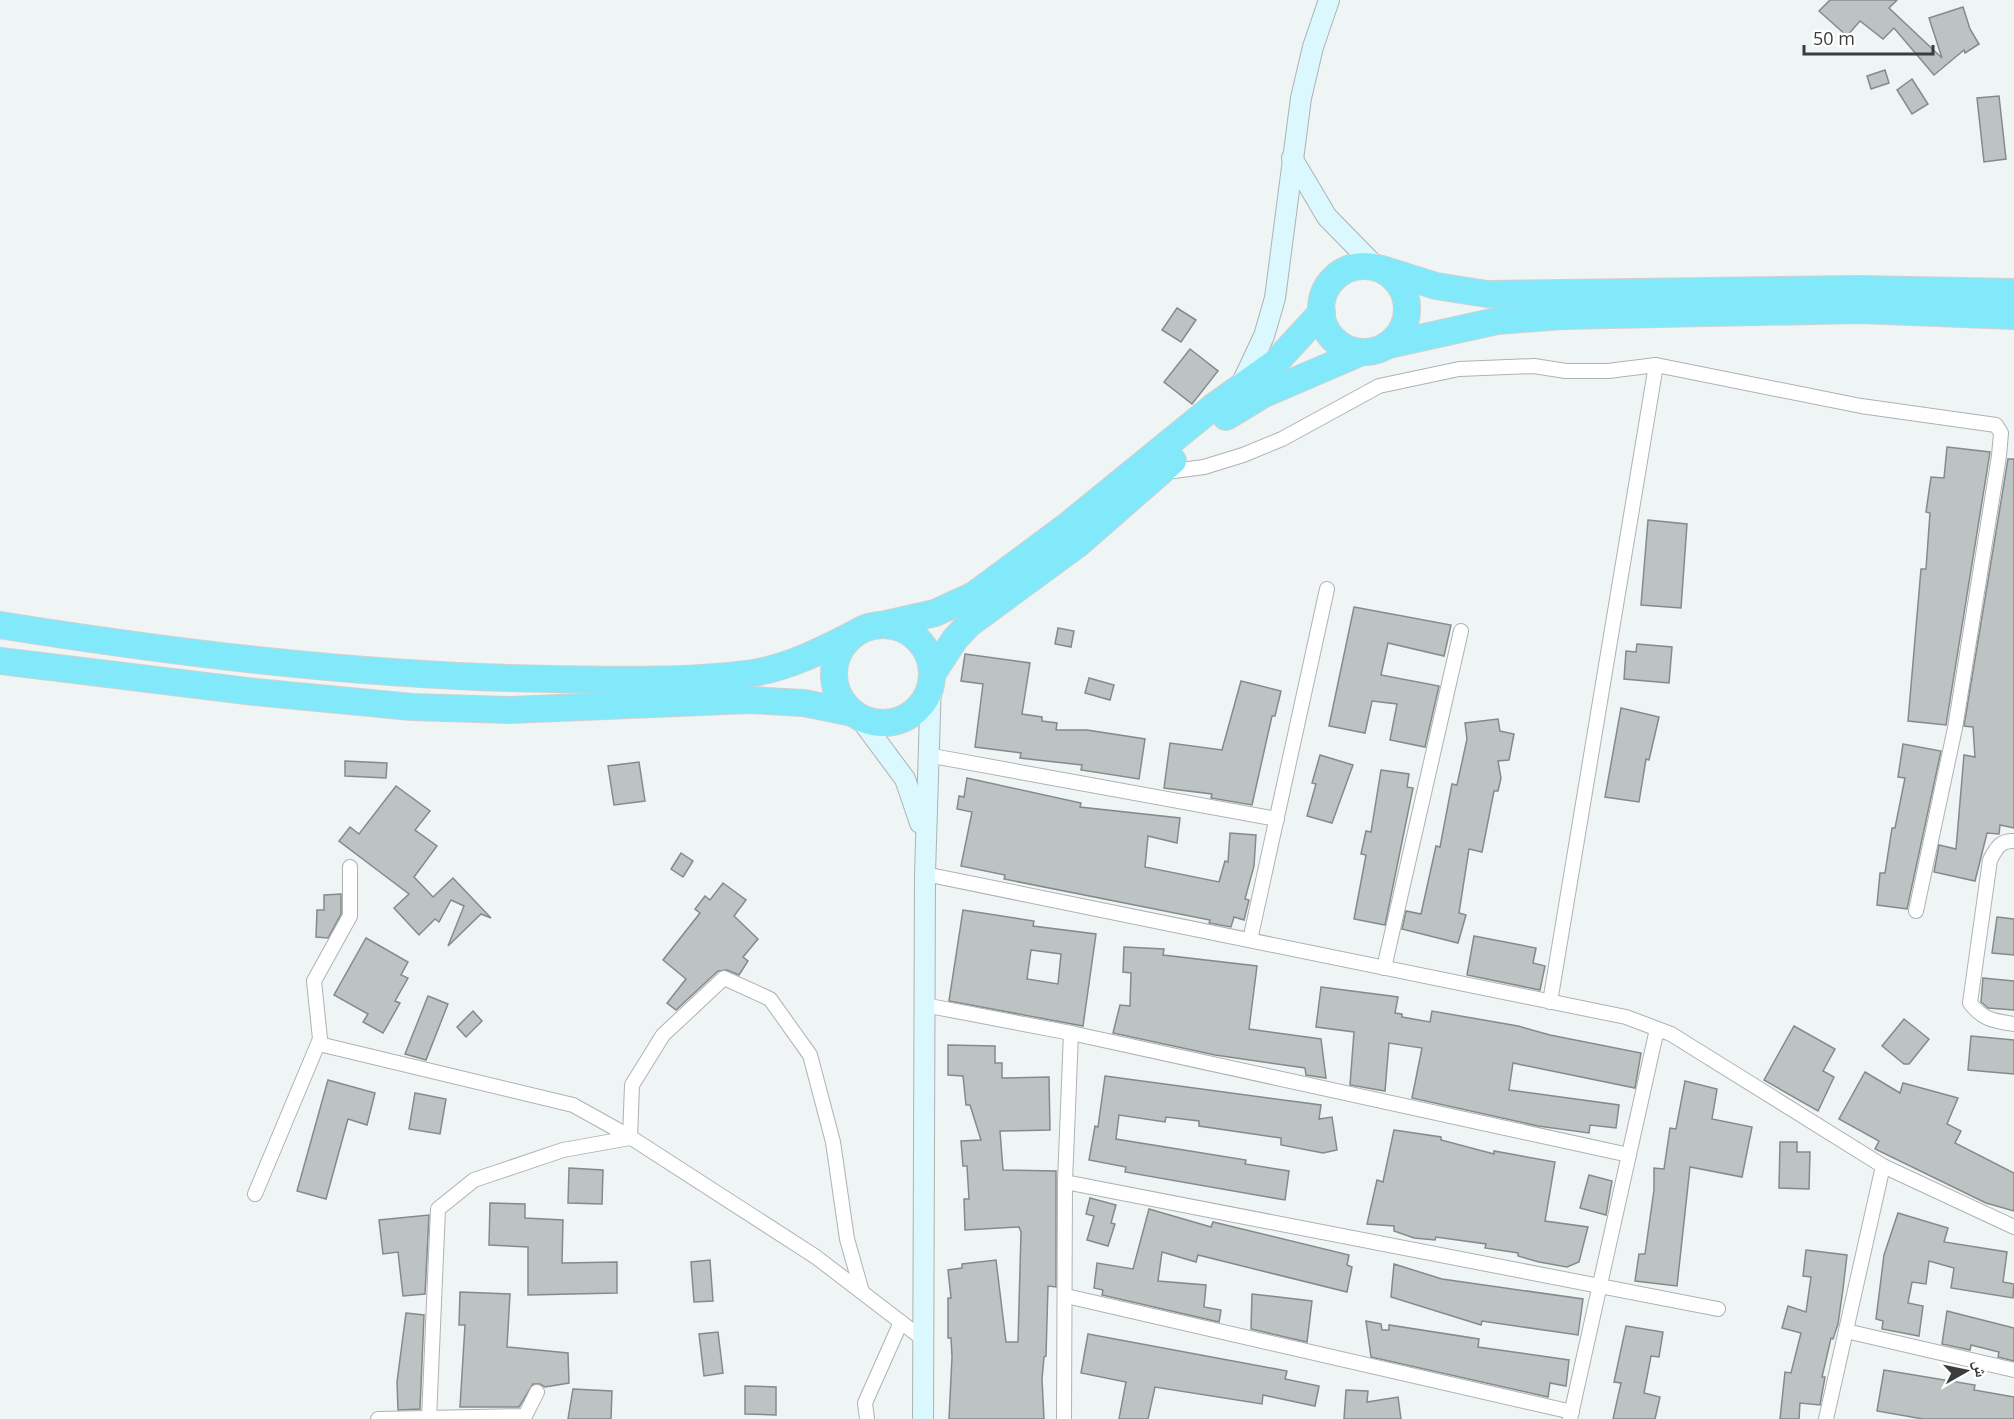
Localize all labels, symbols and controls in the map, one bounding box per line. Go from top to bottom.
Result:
scale bar [1804,18,1933,56]
text: 50 m [1813,26,1855,50]
north arrow [1936,1341,1996,1401]
text: ش [1969,1359,1993,1379]

